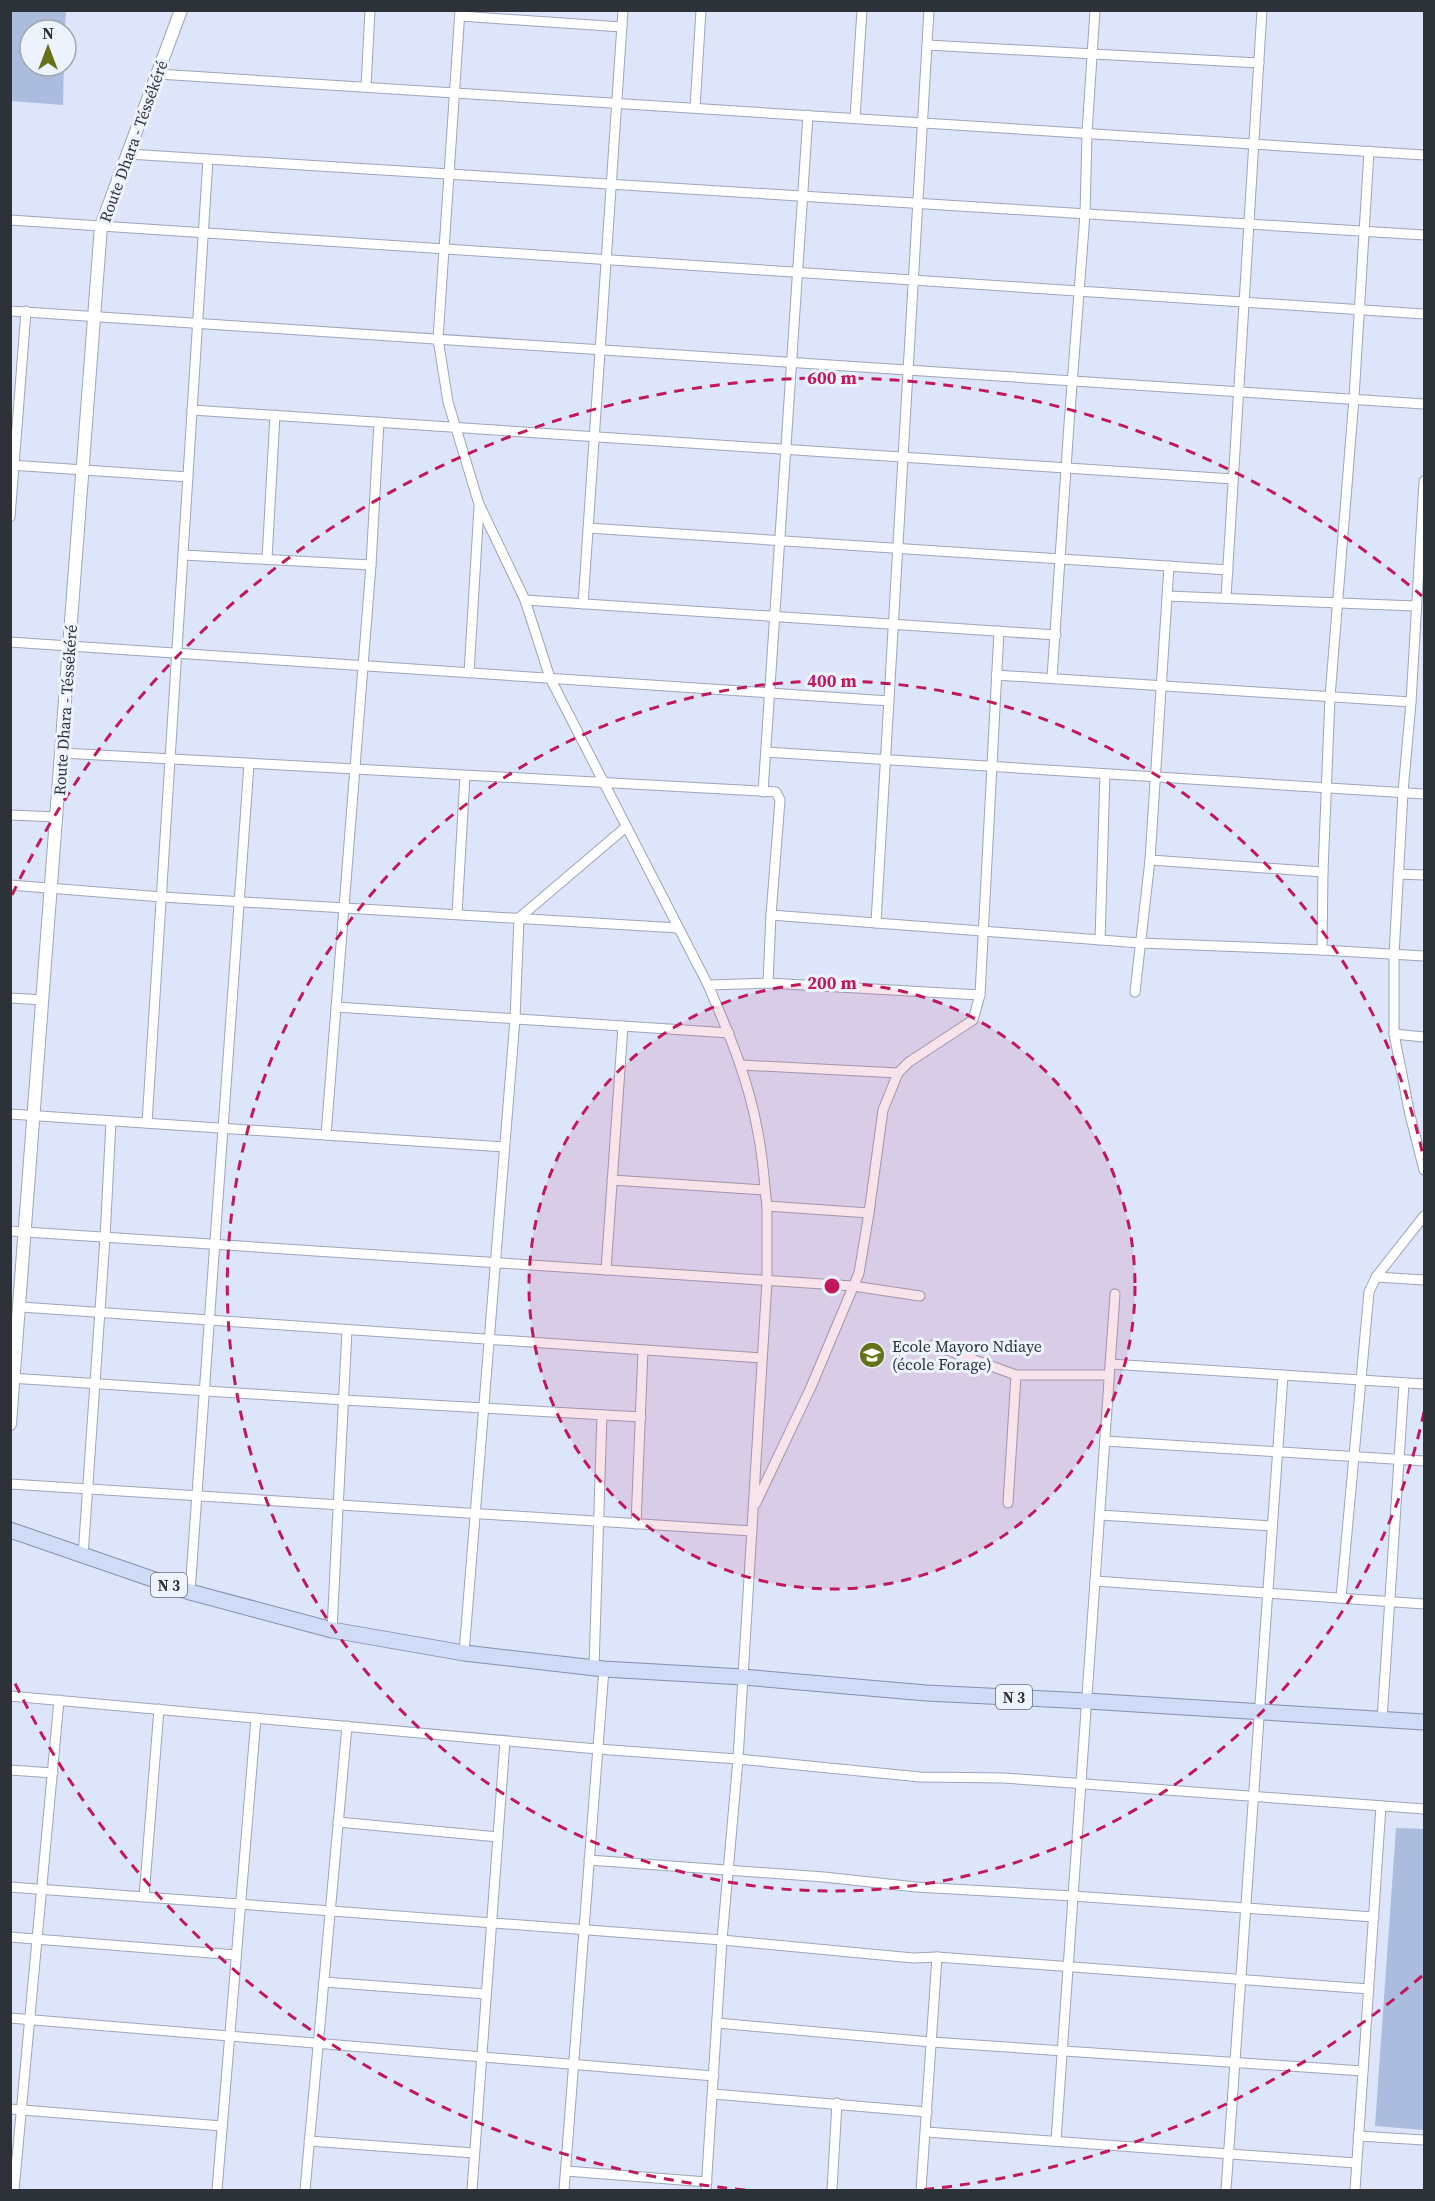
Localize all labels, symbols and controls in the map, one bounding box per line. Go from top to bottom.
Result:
north arrow [18,18,78,78]
text: N [42,22,54,44]
street label: Route Dhara - Téssékéré [93,57,173,225]
text: 600 m [807,365,857,390]
street label: Route Dhara - Téssékéré [48,624,82,796]
text: 400 m [807,668,857,693]
text: 200 m [807,970,857,995]
centre of rings [822,1276,842,1296]
place label: Ecole Mayoro Ndiaye (école Forage) [892,1335,1042,1375]
school or university icon: Ecole Mayoro Ndiaye (école Forage) [857,1340,887,1370]
road number: N 3 [151,1573,187,1597]
road number: N 3 [996,1685,1032,1709]

